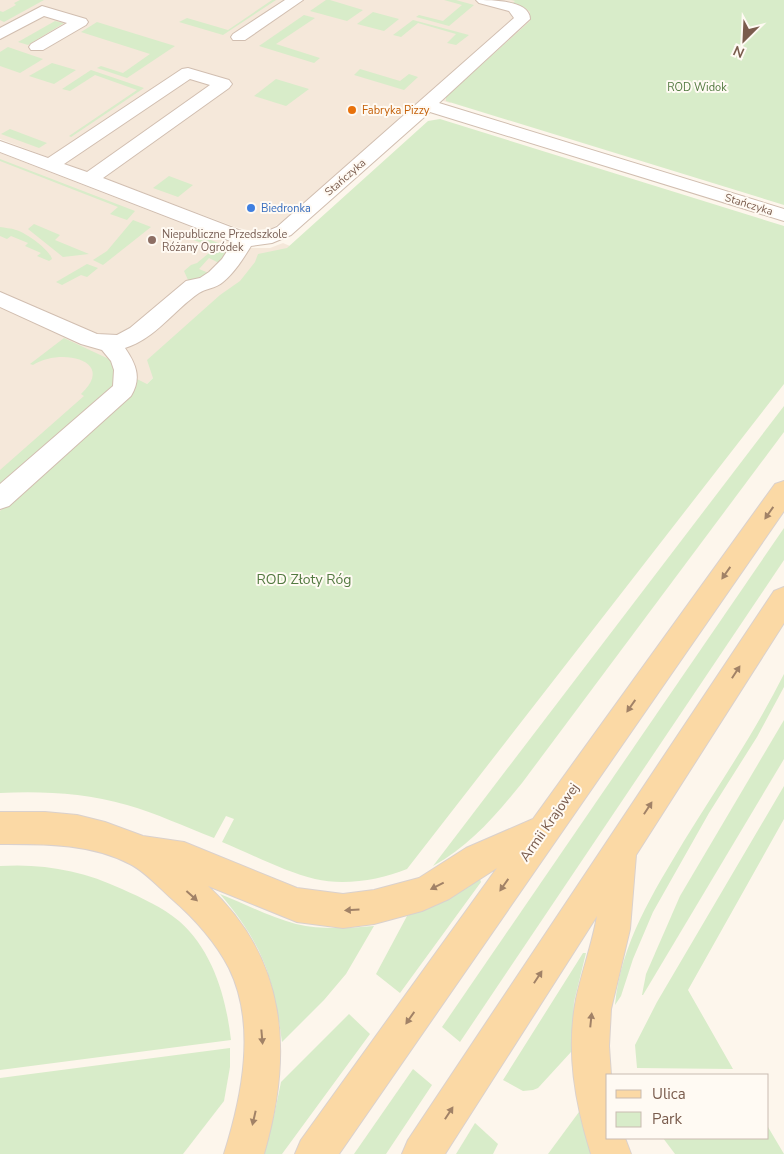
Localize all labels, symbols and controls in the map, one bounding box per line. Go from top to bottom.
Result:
north arrow [719,15,769,65]
text: N [730,41,748,62]
park label: ROD Widok [667,80,727,95]
place label: Fabryka Pizzy [362,103,430,118]
marker: Fabryka Pizzy [346,104,358,116]
street label: Stańczyka [322,155,369,199]
street label: Stańczyka [723,190,775,219]
place label: Biedronka [261,201,311,216]
marker: Biedronka [245,202,257,214]
place label: Niepubliczne Przedszkole Różany Ogródek [162,227,288,255]
marker: Niepubliczne Przedszkole Różany Ogródek [146,234,158,246]
one-way arrow [764,506,774,519]
one-way arrow [721,567,731,580]
park label: ROD Złoty Róg [256,570,352,589]
one-way arrow [731,665,741,679]
one-way arrow [626,699,636,713]
street label: Armii Krajowej [515,779,584,865]
one-way arrow [643,802,652,815]
one-way arrow [499,878,509,892]
one-way arrow [430,882,445,890]
one-way arrow [186,890,198,902]
one-way arrow [344,907,360,915]
one-way arrow [533,970,543,984]
one-way arrow [405,1011,415,1025]
one-way arrow [587,1012,595,1028]
one-way arrow [259,1029,267,1045]
legend [606,1074,769,1139]
text: Ulica [652,1084,686,1104]
one-way arrow [444,1107,454,1120]
text: Park [652,1109,682,1129]
one-way arrow [250,1110,258,1125]

